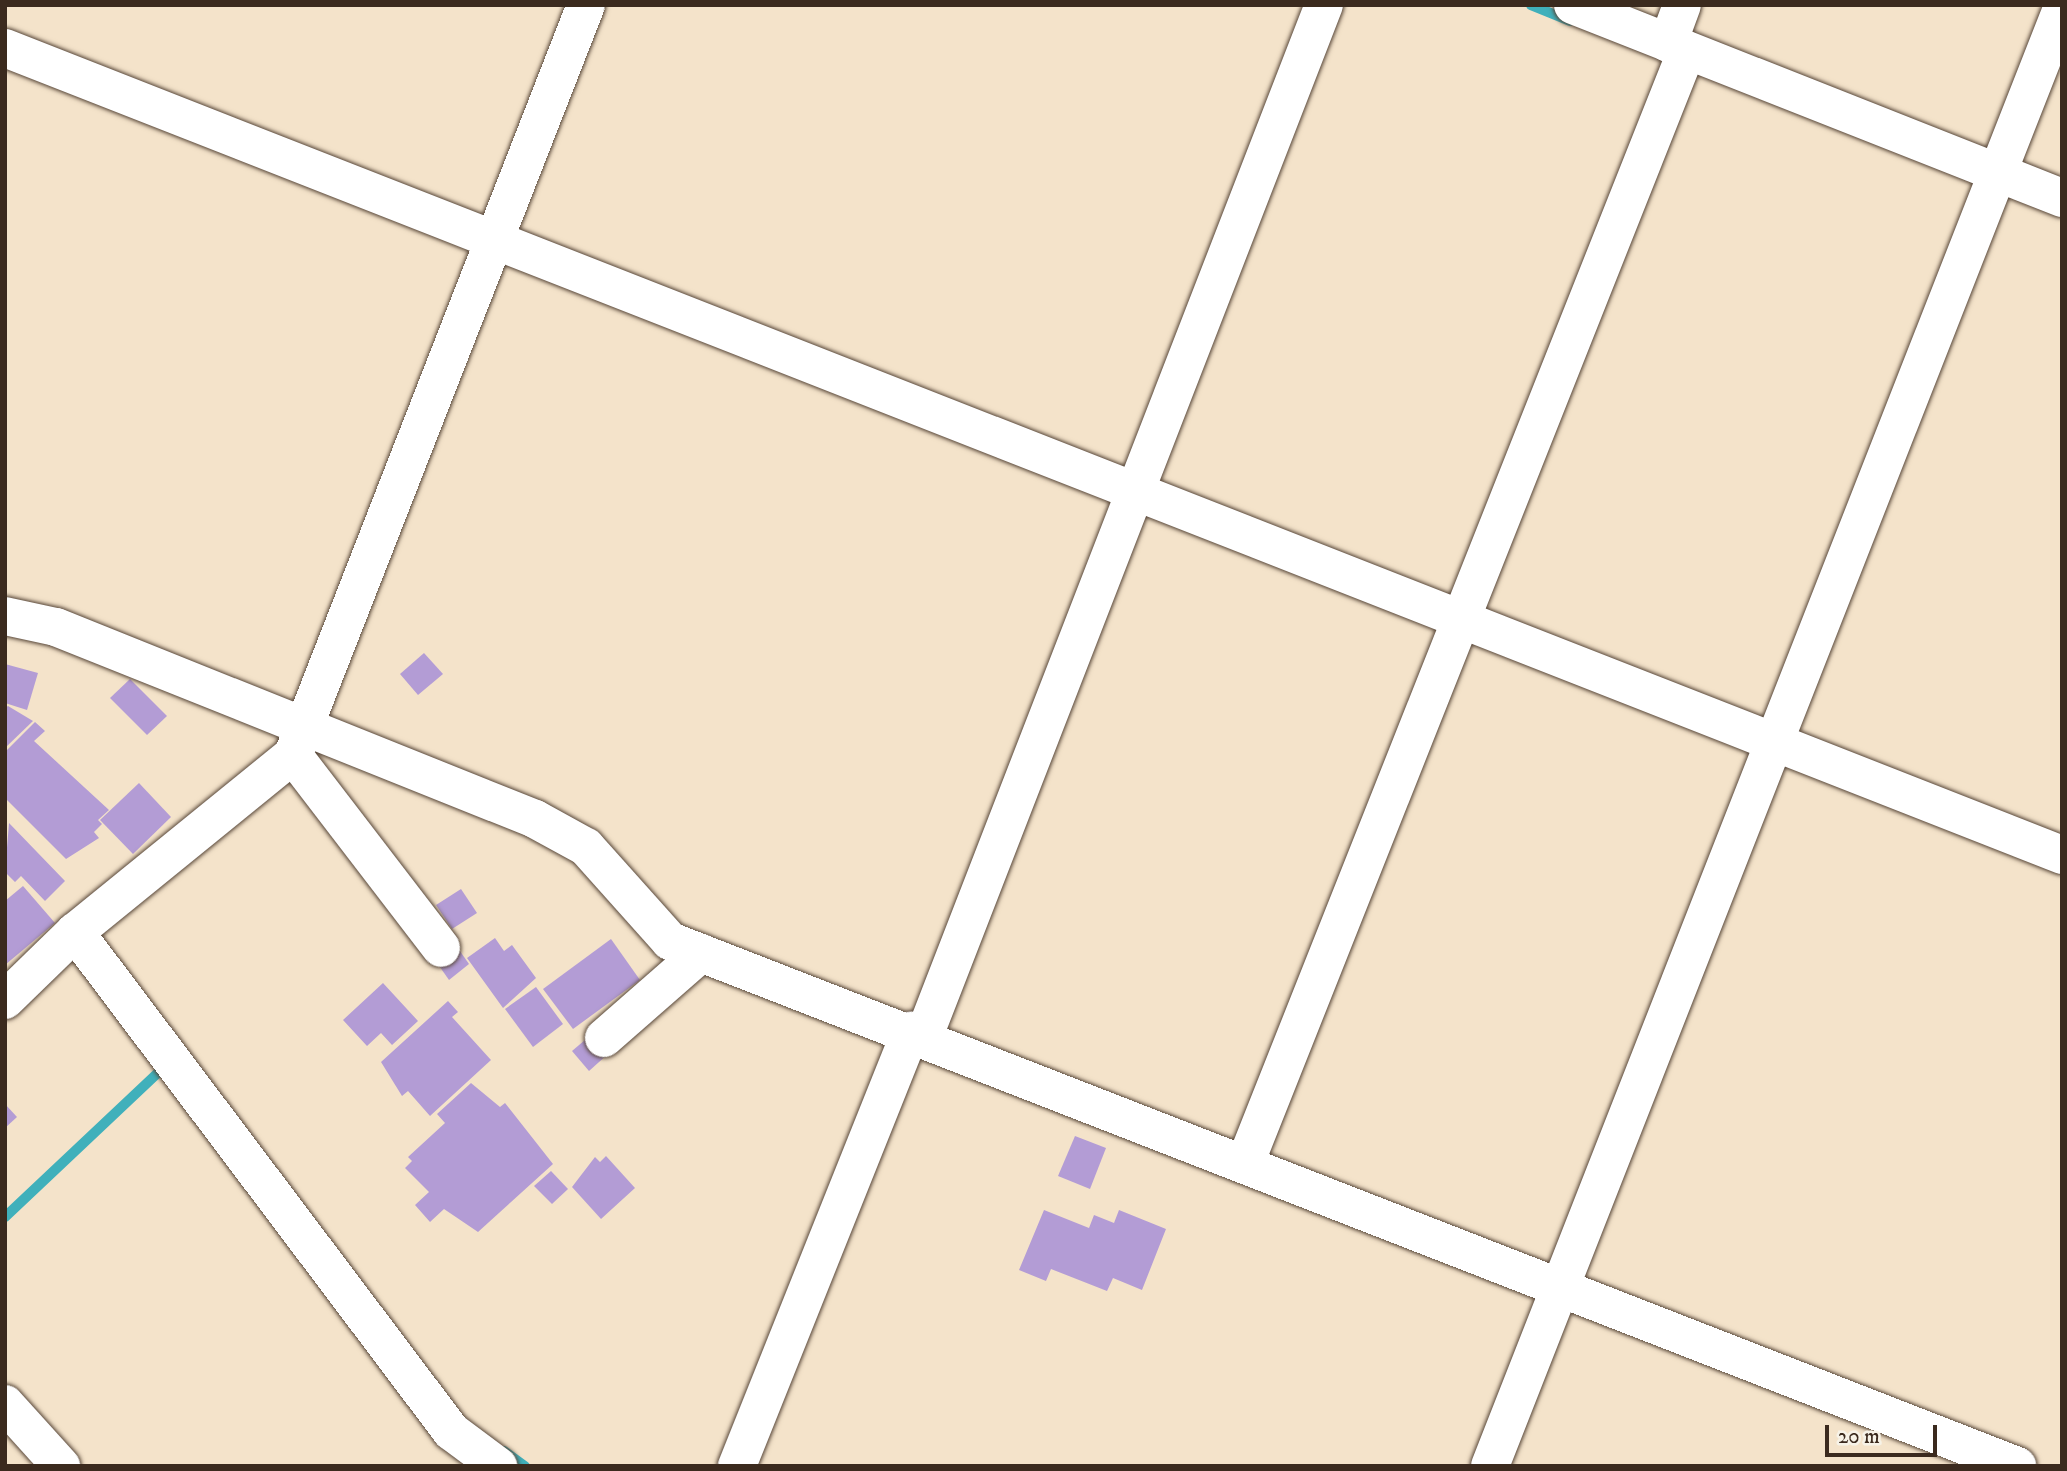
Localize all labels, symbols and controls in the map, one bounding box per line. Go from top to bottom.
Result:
scale bar [1829,1412,1941,1456]
text: 20 m [1838,1424,1880,1450]

